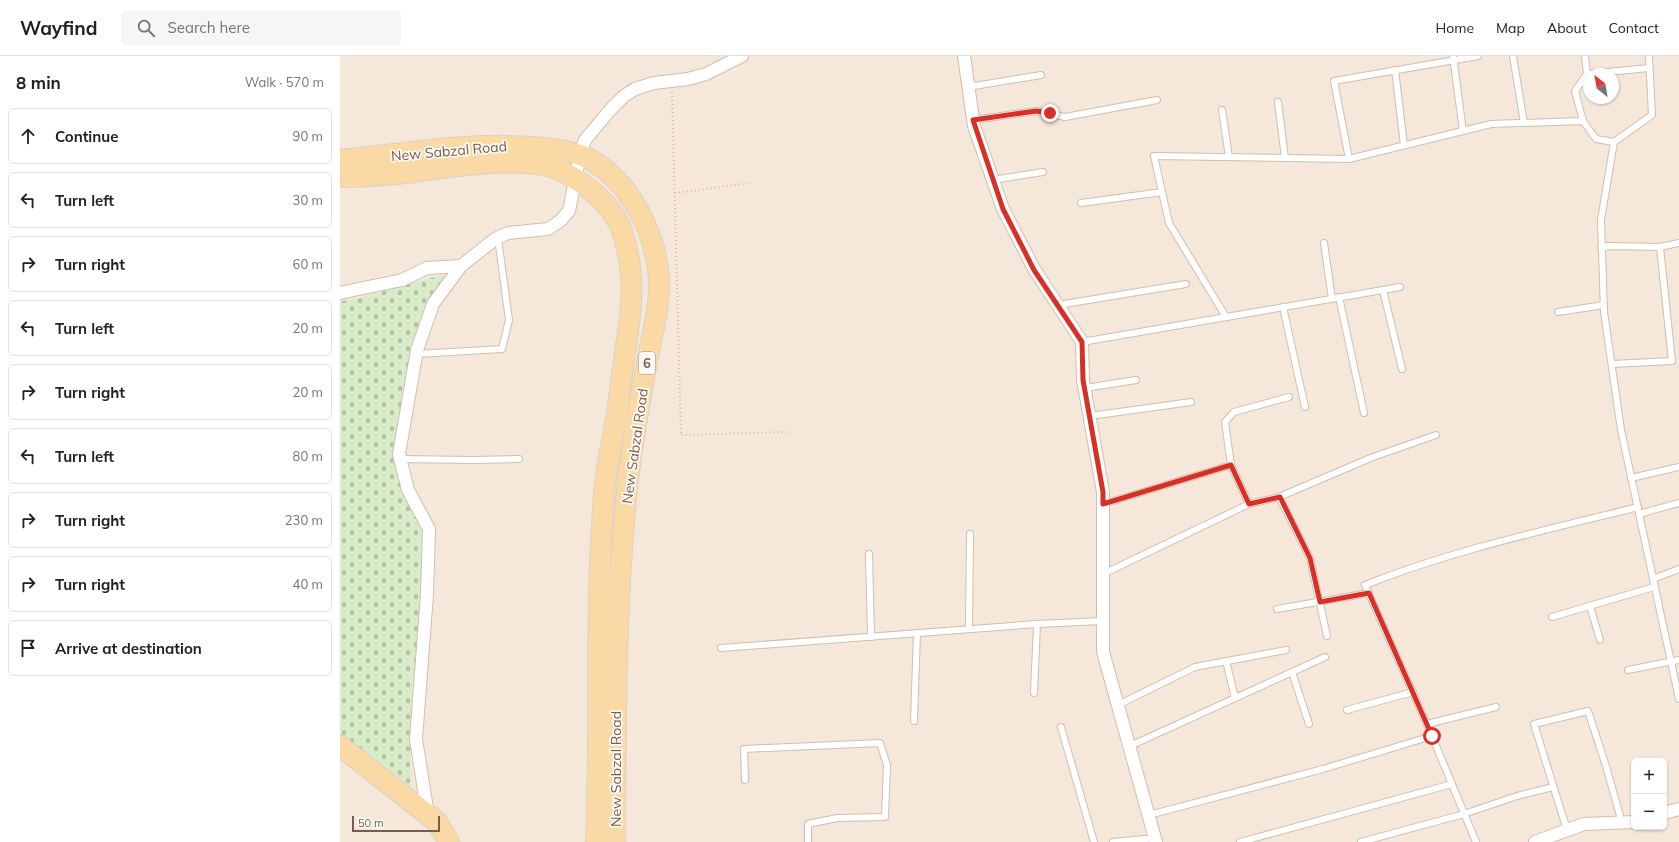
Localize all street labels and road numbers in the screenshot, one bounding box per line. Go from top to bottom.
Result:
street label: New Sabzal Road [390,137,508,165]
road number: 6 [639,352,655,374]
street label: New Sabzal Road [618,387,652,505]
street label: New Sabzal Road [607,711,625,827]

